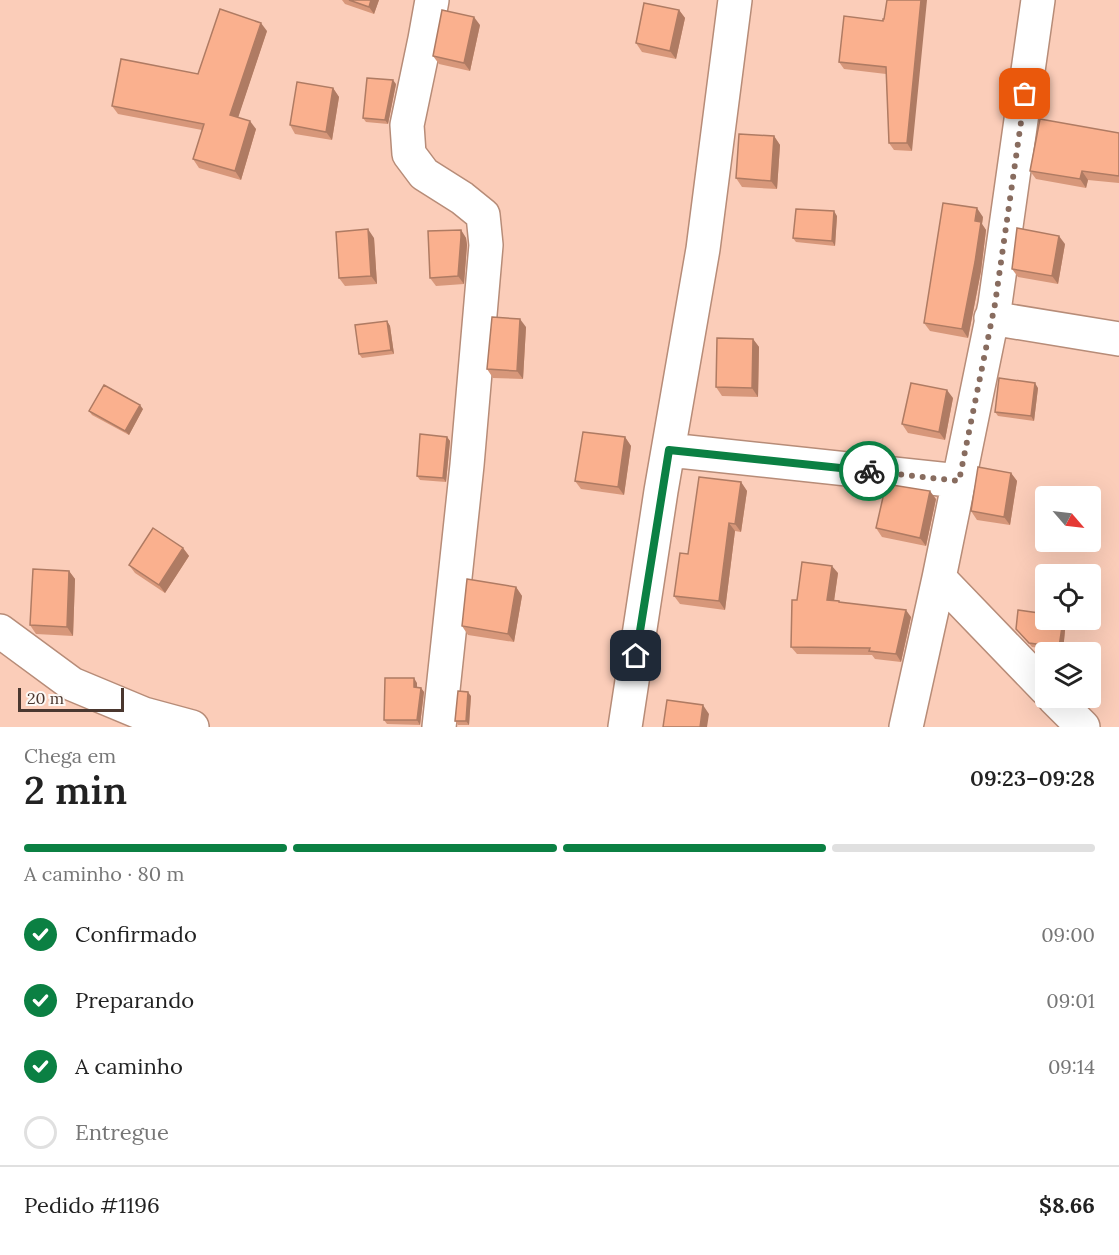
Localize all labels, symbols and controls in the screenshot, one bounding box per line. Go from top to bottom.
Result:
pin [999,68,1050,119]
icon: bag [1008,77,1041,110]
courier [839,441,899,501]
icon: bike [853,455,886,488]
north arrow [1035,486,1101,552]
map controls [1035,486,1101,708]
button: locate [1035,564,1101,630]
pin [610,630,661,681]
icon: home [619,639,652,672]
button: layers [1035,642,1101,708]
scale bar [18,685,124,712]
text: 20 m [27,688,64,708]
text: Chega em [24,743,116,768]
text: 09:23–09:28 [970,764,1095,792]
text: 2 min [24,765,127,815]
text: A caminho · 80 m [24,861,184,886]
icon: check [24,918,57,951]
text: Confirmado [75,920,197,948]
text: 09:00 [1041,922,1095,947]
icon: check [24,984,57,1017]
text: Preparando [75,986,194,1014]
text: 09:01 [1046,988,1095,1013]
icon: check [24,1050,57,1083]
text: A caminho [75,1052,183,1080]
text: 09:14 [1048,1054,1095,1079]
text: Entregue [75,1118,169,1146]
text: Pedido #1196 [24,1191,160,1219]
text: $8.66 [1039,1191,1095,1219]

